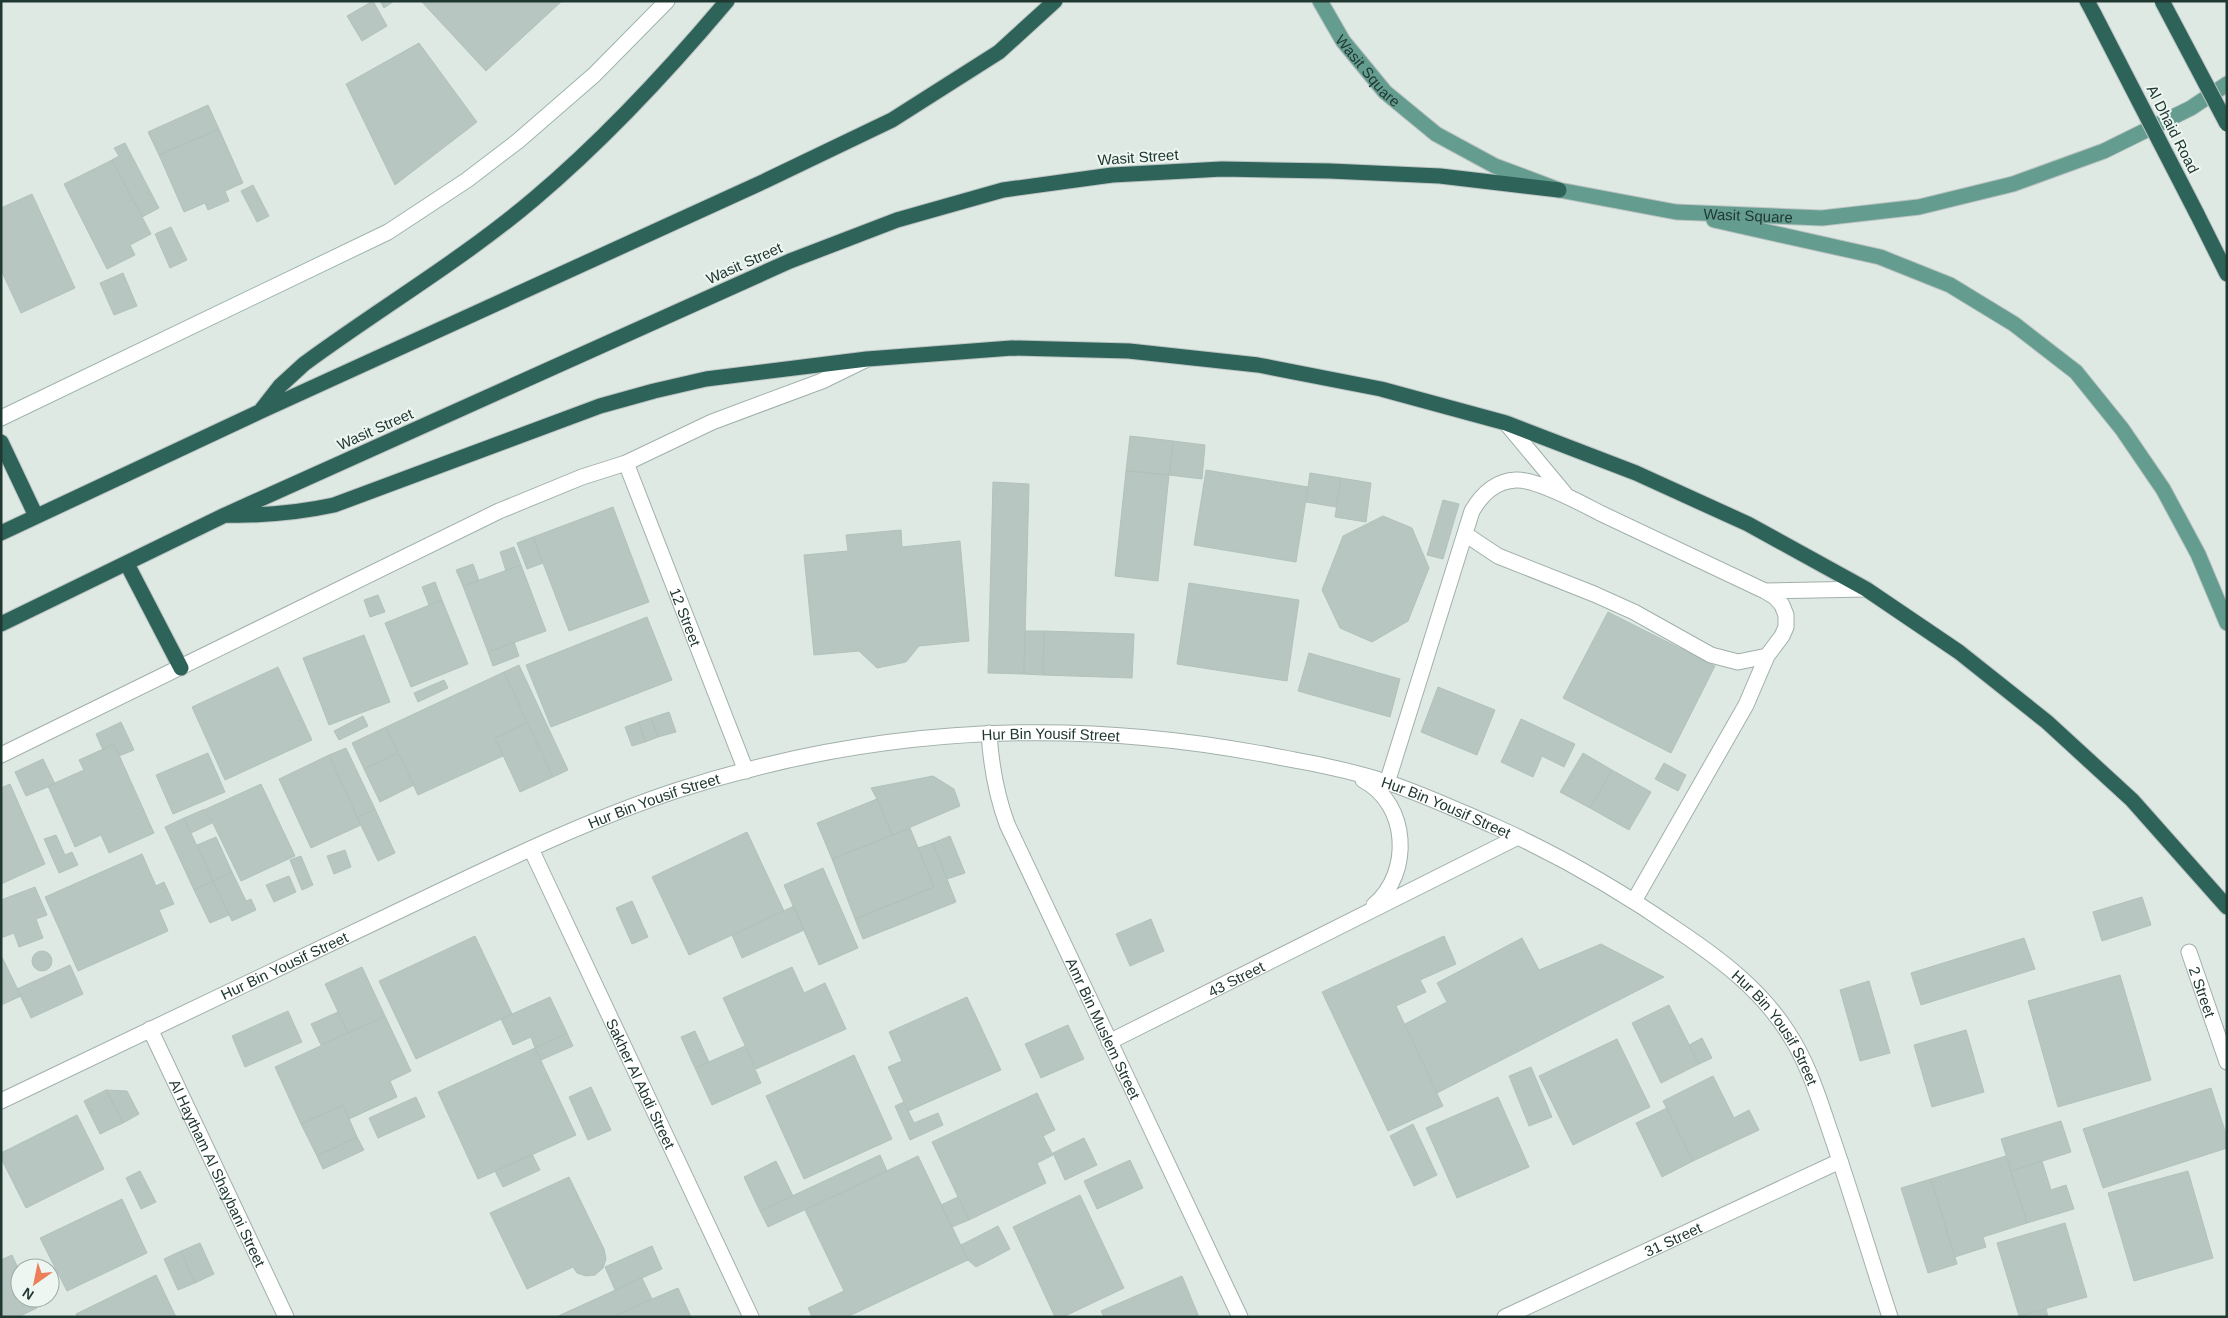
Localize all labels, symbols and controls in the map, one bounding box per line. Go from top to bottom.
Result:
street label: Wasit Square [1333,31,1404,110]
street label: Al Dhaid Road [2143,82,2203,176]
street label: Wasit Street [1097,146,1180,168]
street label: Wasit Square [1703,205,1793,225]
street label: Wasit Street [703,238,785,287]
street label: Wasit Street [334,404,416,453]
street label: 12 Street [667,585,705,649]
street label: Hur Bin Yousif Street [981,724,1121,744]
street label: Hur Bin Yousif Street [585,769,722,831]
street label: Hur Bin Yousif Street [1379,773,1514,841]
street label: Hur Bin Yousif Street [218,927,351,1003]
street label: Amr Bin Muslem Street [1063,955,1145,1102]
street label: 43 Street [1205,957,1268,1000]
street label: 2 Street [2186,964,2220,1020]
street label: Hur Bin Yousif Street [1729,966,1822,1088]
street label: Sakher Al Abdi Street [603,1016,679,1152]
street label: Al Haytham Al Shaybani Street [166,1076,270,1270]
street label: 31 Street [1642,1218,1705,1259]
north arrow [10,1258,60,1308]
text: N [19,1284,37,1303]

